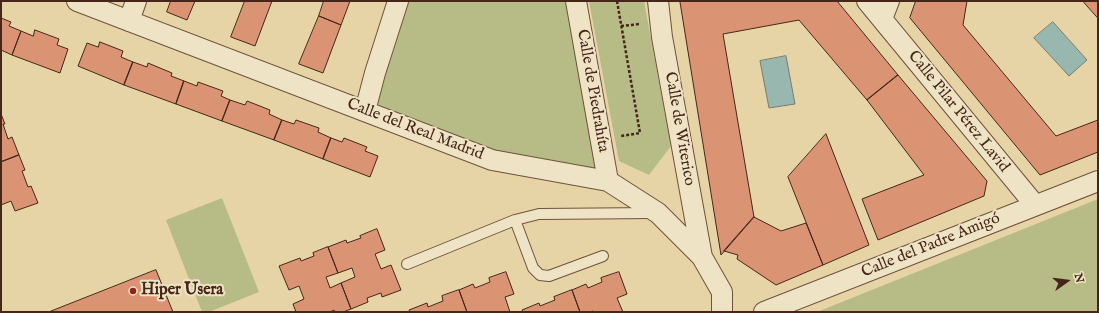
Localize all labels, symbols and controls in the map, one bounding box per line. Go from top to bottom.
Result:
street label: Calle de Piedrahíta [572,28,612,154]
street label: Calle Pilar Pérez Lavid [903,47,1013,177]
street label: Calle de Witerico [660,71,698,187]
street label: Calle del Real Madrid [344,95,486,165]
street label: Calle del Padre Amigó [859,209,1003,283]
north arrow [1047,261,1087,301]
text: N [1071,272,1087,284]
place label: Hiper Usera [141,281,223,301]
marker: Hiper Usera [128,286,138,296]

